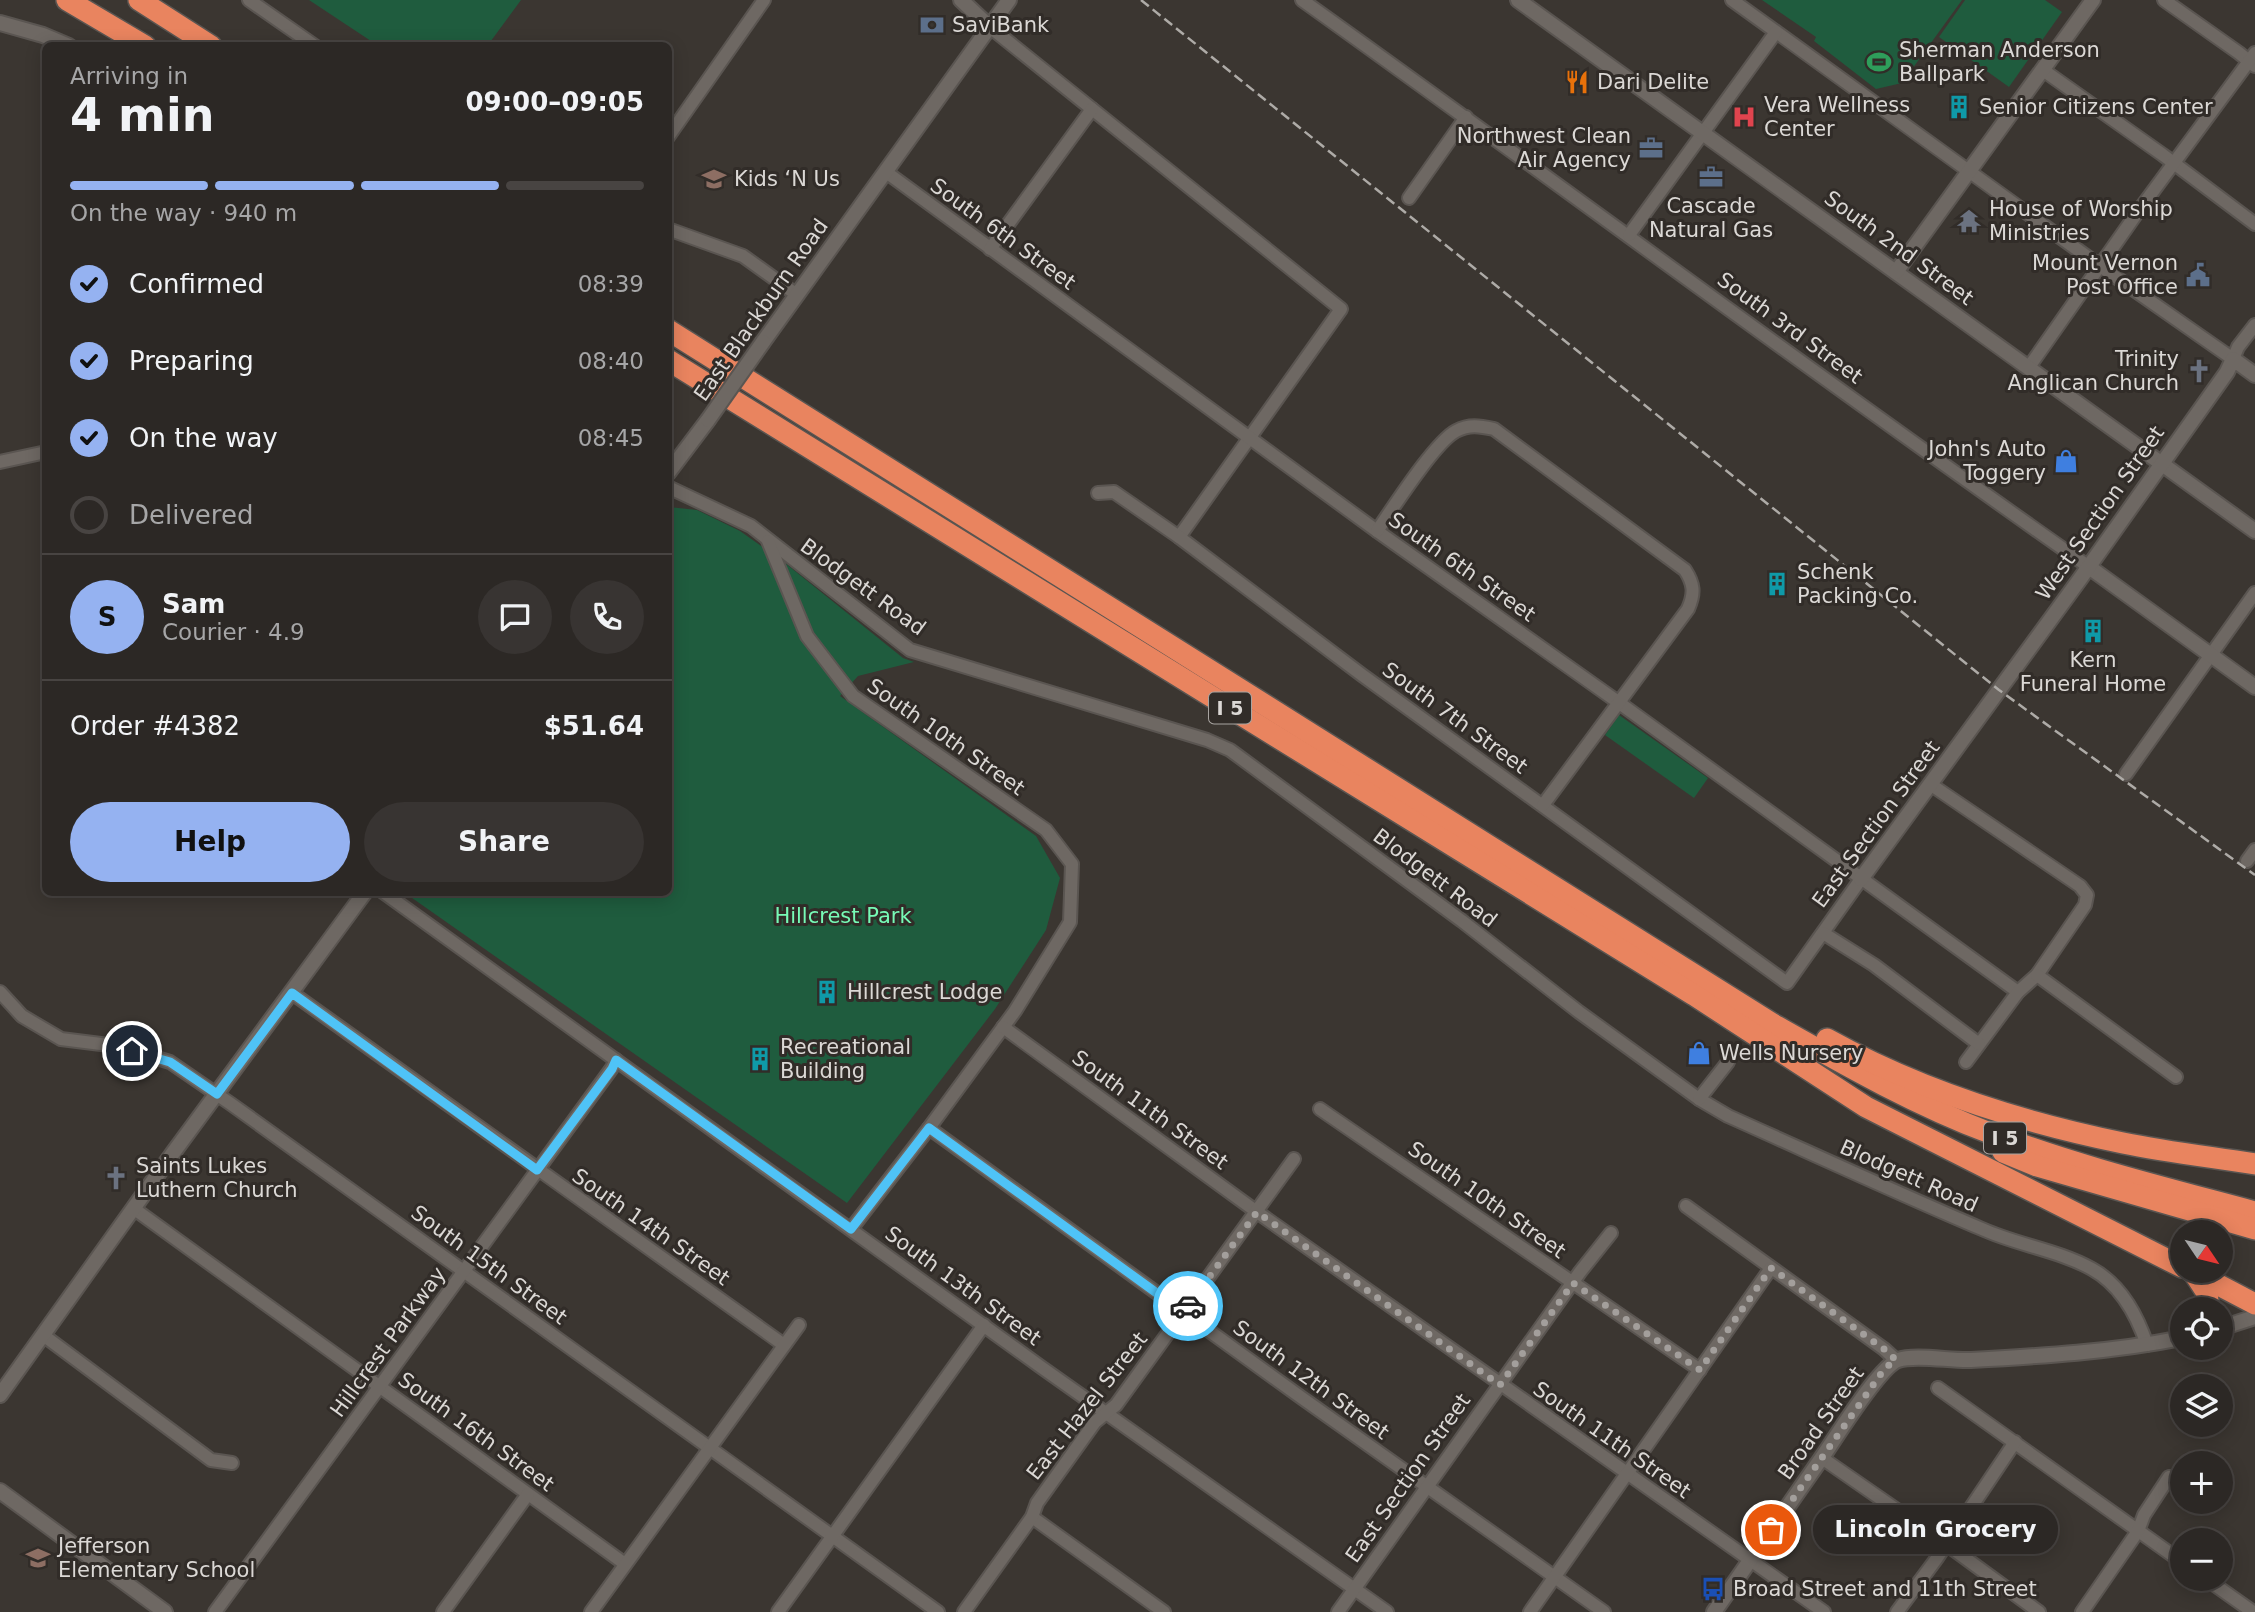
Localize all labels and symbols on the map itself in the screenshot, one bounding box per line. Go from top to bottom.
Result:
bank icon: SaviBank [918,11,946,39]
place label: SaviBank [952,13,1050,37]
place label: Sherman Anderson Ballpark [1899,38,2100,86]
sports icon: Sherman Anderson Ballpark [1865,48,1893,76]
restaurant icon: Dari Delite [1563,68,1591,96]
place label: Dari Delite [1597,70,1709,94]
place label: Vera Wellness Center [1764,93,1910,141]
building icon: Senior Citizens Center [1945,93,1973,121]
place label: Senior Citizens Center [1979,95,2213,119]
hospital icon: Vera Wellness Center [1730,103,1758,131]
place label: Northwest Clean Air Agency [1457,124,1631,172]
office icon: Northwest Clean Air Agency [1637,134,1665,162]
office icon: Cascade Natural Gas [1697,163,1725,191]
school or university icon: Kids ‘N Us [700,165,728,193]
place label: Kids ‘N Us [734,167,840,191]
street label: South 6th Street [926,173,1080,295]
street label: South 2nd Street [1820,186,1978,310]
place label: Cascade Natural Gas [1649,194,1773,242]
place label: House of Worship Ministries [1989,197,2173,245]
temple icon: House of Worship Ministries [1955,207,1983,235]
street label: East Blackburn Road [689,214,833,406]
place label: Mount Vernon Post Office [2032,251,2178,299]
public building icon: Mount Vernon Post Office [2184,261,2212,289]
street label: South 3rd Street [1713,267,1867,389]
place label: Trinity Anglican Church [2008,347,2179,395]
church icon: Trinity Anglican Church [2185,357,2213,385]
street label: West Section Street [2031,421,2169,605]
place label: John's Auto Toggery [1926,437,2046,485]
shop icon: John's Auto Toggery [2052,447,2080,475]
street label: South 6th Street [1384,508,1540,626]
street label: Blodgett Road [796,534,930,640]
place label: Schenk Packing Co. [1797,560,1918,608]
building icon: Schenk Packing Co. [1763,570,1791,598]
building icon: Kern Funeral Home [2079,617,2107,645]
place label: Kern Funeral Home [2020,648,2166,696]
street label: South 7th Street [1378,657,1532,779]
street label: South 10th Street [863,674,1029,800]
road number: I 5 [1209,692,1251,723]
street label: East Section Street [1807,736,1945,912]
street label: Blodgett Road [1368,824,1502,932]
park label: Hillcrest Park [774,904,912,928]
building icon: Hillcrest Lodge [813,978,841,1006]
place label: Hillcrest Lodge [847,980,1003,1004]
pin [102,1021,162,1081]
place label: Recreational Building [780,1035,911,1083]
shop icon: Wells Nursery [1685,1039,1713,1067]
place label: Wells Nursery [1719,1041,1863,1065]
building icon: Recreational Building [746,1045,774,1073]
street label: South 11th Street [1068,1045,1232,1175]
road number: I 5 [1984,1122,2026,1154]
street label: Blodgett Road [1836,1135,1982,1217]
street label: South 10th Street [1404,1137,1570,1263]
place label: Saints Lukes Luthern Church [136,1154,298,1202]
church icon: Saints Lukes Luthern Church [102,1164,130,1192]
street label: South 14th Street [568,1164,734,1290]
street label: South 15th Street [407,1200,571,1330]
north arrow [2170,1220,2233,1283]
street label: South 13th Street [881,1221,1045,1351]
street label: Hillcrest Parkway [325,1262,451,1422]
courier [1153,1271,1223,1341]
street label: South 12th Street [1229,1315,1393,1445]
street label: East Hazel Street [1022,1327,1152,1485]
street label: Broad Street [1773,1362,1869,1484]
street label: South 16th Street [394,1367,558,1497]
street label: South 11th Street [1529,1377,1695,1503]
street label: East Section Street [1341,1389,1475,1567]
pin [1741,1500,1801,1560]
callout: Lincoln Grocery [1813,1506,2058,1554]
place label: Jefferson Elementary School [56,1534,255,1582]
school or university icon: Jefferson Elementary School [24,1544,52,1572]
bus stop icon: Broad Street and 11th Street [1699,1575,1727,1603]
place label: Broad Street and 11th Street [1733,1577,2037,1601]

